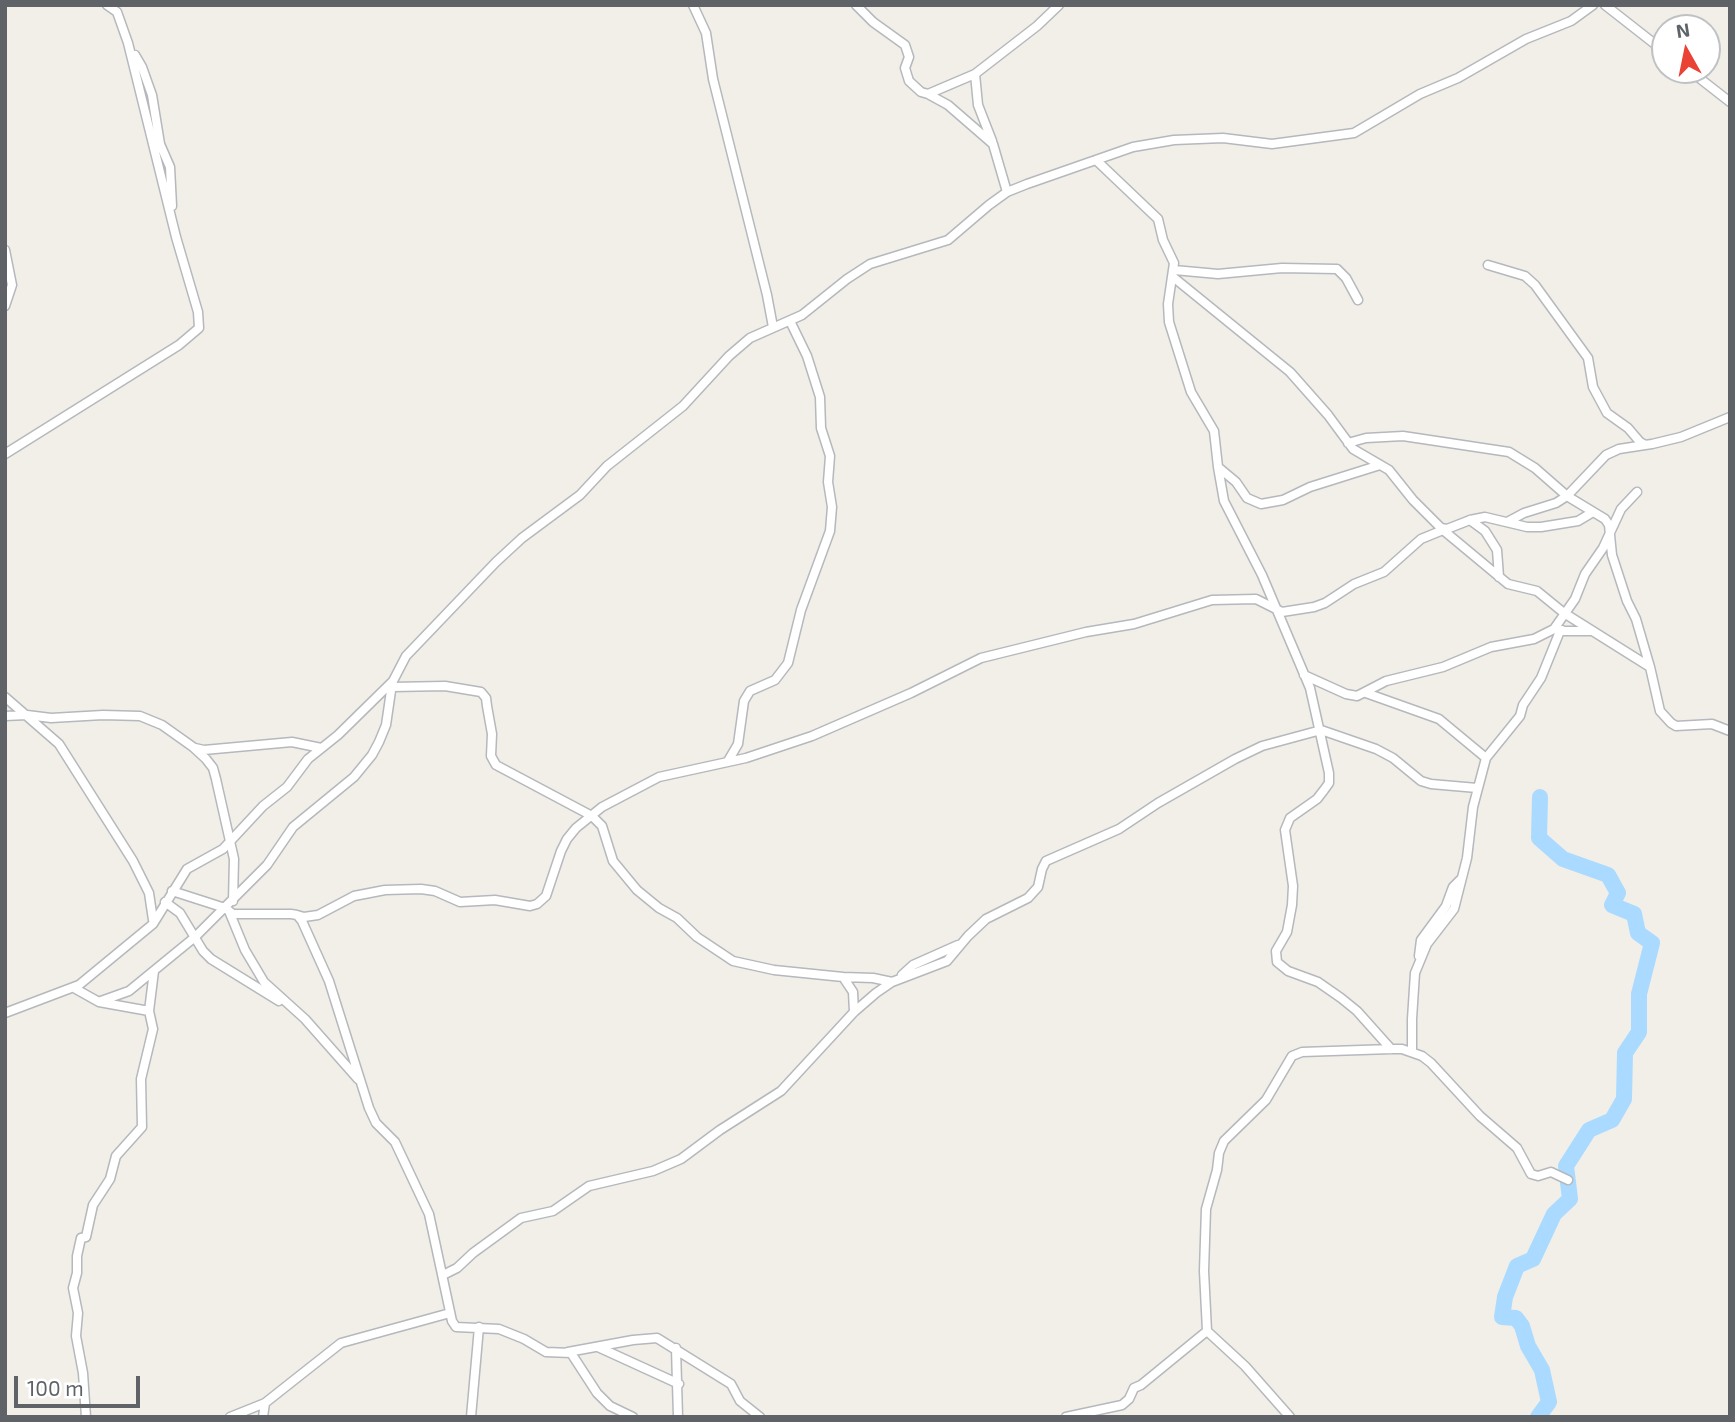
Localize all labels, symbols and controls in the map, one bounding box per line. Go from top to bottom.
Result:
north arrow [1651,14,1721,84]
text: N [1674,17,1692,42]
scale bar [18,1362,144,1406]
text: 100 m [27,1375,84,1400]

